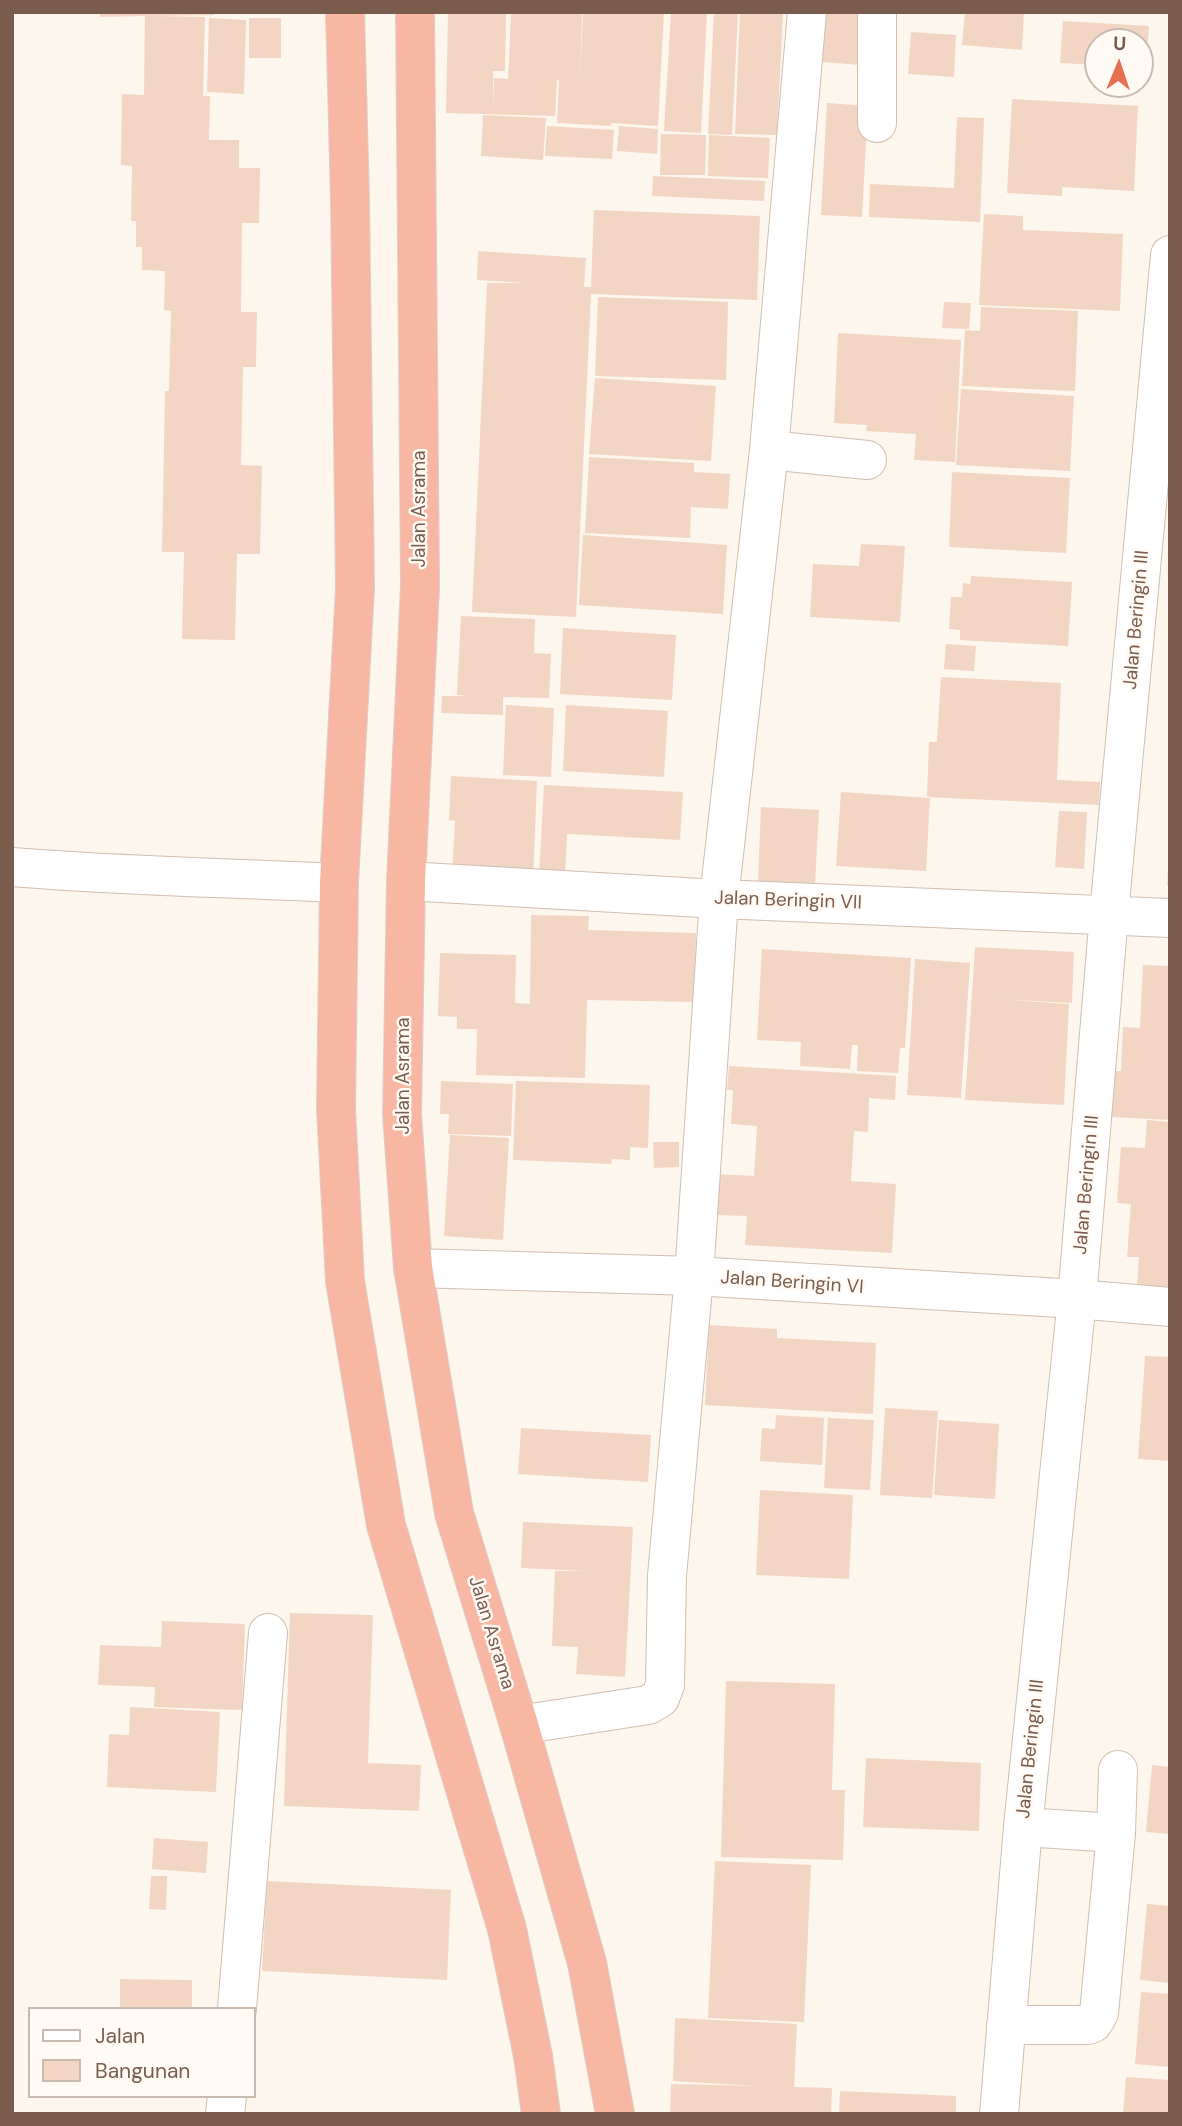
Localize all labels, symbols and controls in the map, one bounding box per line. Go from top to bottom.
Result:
north arrow [1084,28,1154,98]
text: U [1113,31,1127,56]
street label: Jalan Asrama [409,450,431,568]
street label: Jalan Beringin III [1120,549,1154,691]
street label: Jalan Beringin VII [714,887,862,915]
street label: Jalan Asrama [393,1017,415,1135]
street label: Jalan Beringin III [1070,1114,1104,1256]
street label: Jalan Beringin VI [720,1267,864,1299]
street label: Jalan Asrama [463,1574,519,1692]
street label: Jalan Beringin III [1012,1678,1050,1820]
legend [28,2007,256,2098]
text: Jalan [95,2022,145,2050]
text: Bangunan [95,2057,190,2085]

